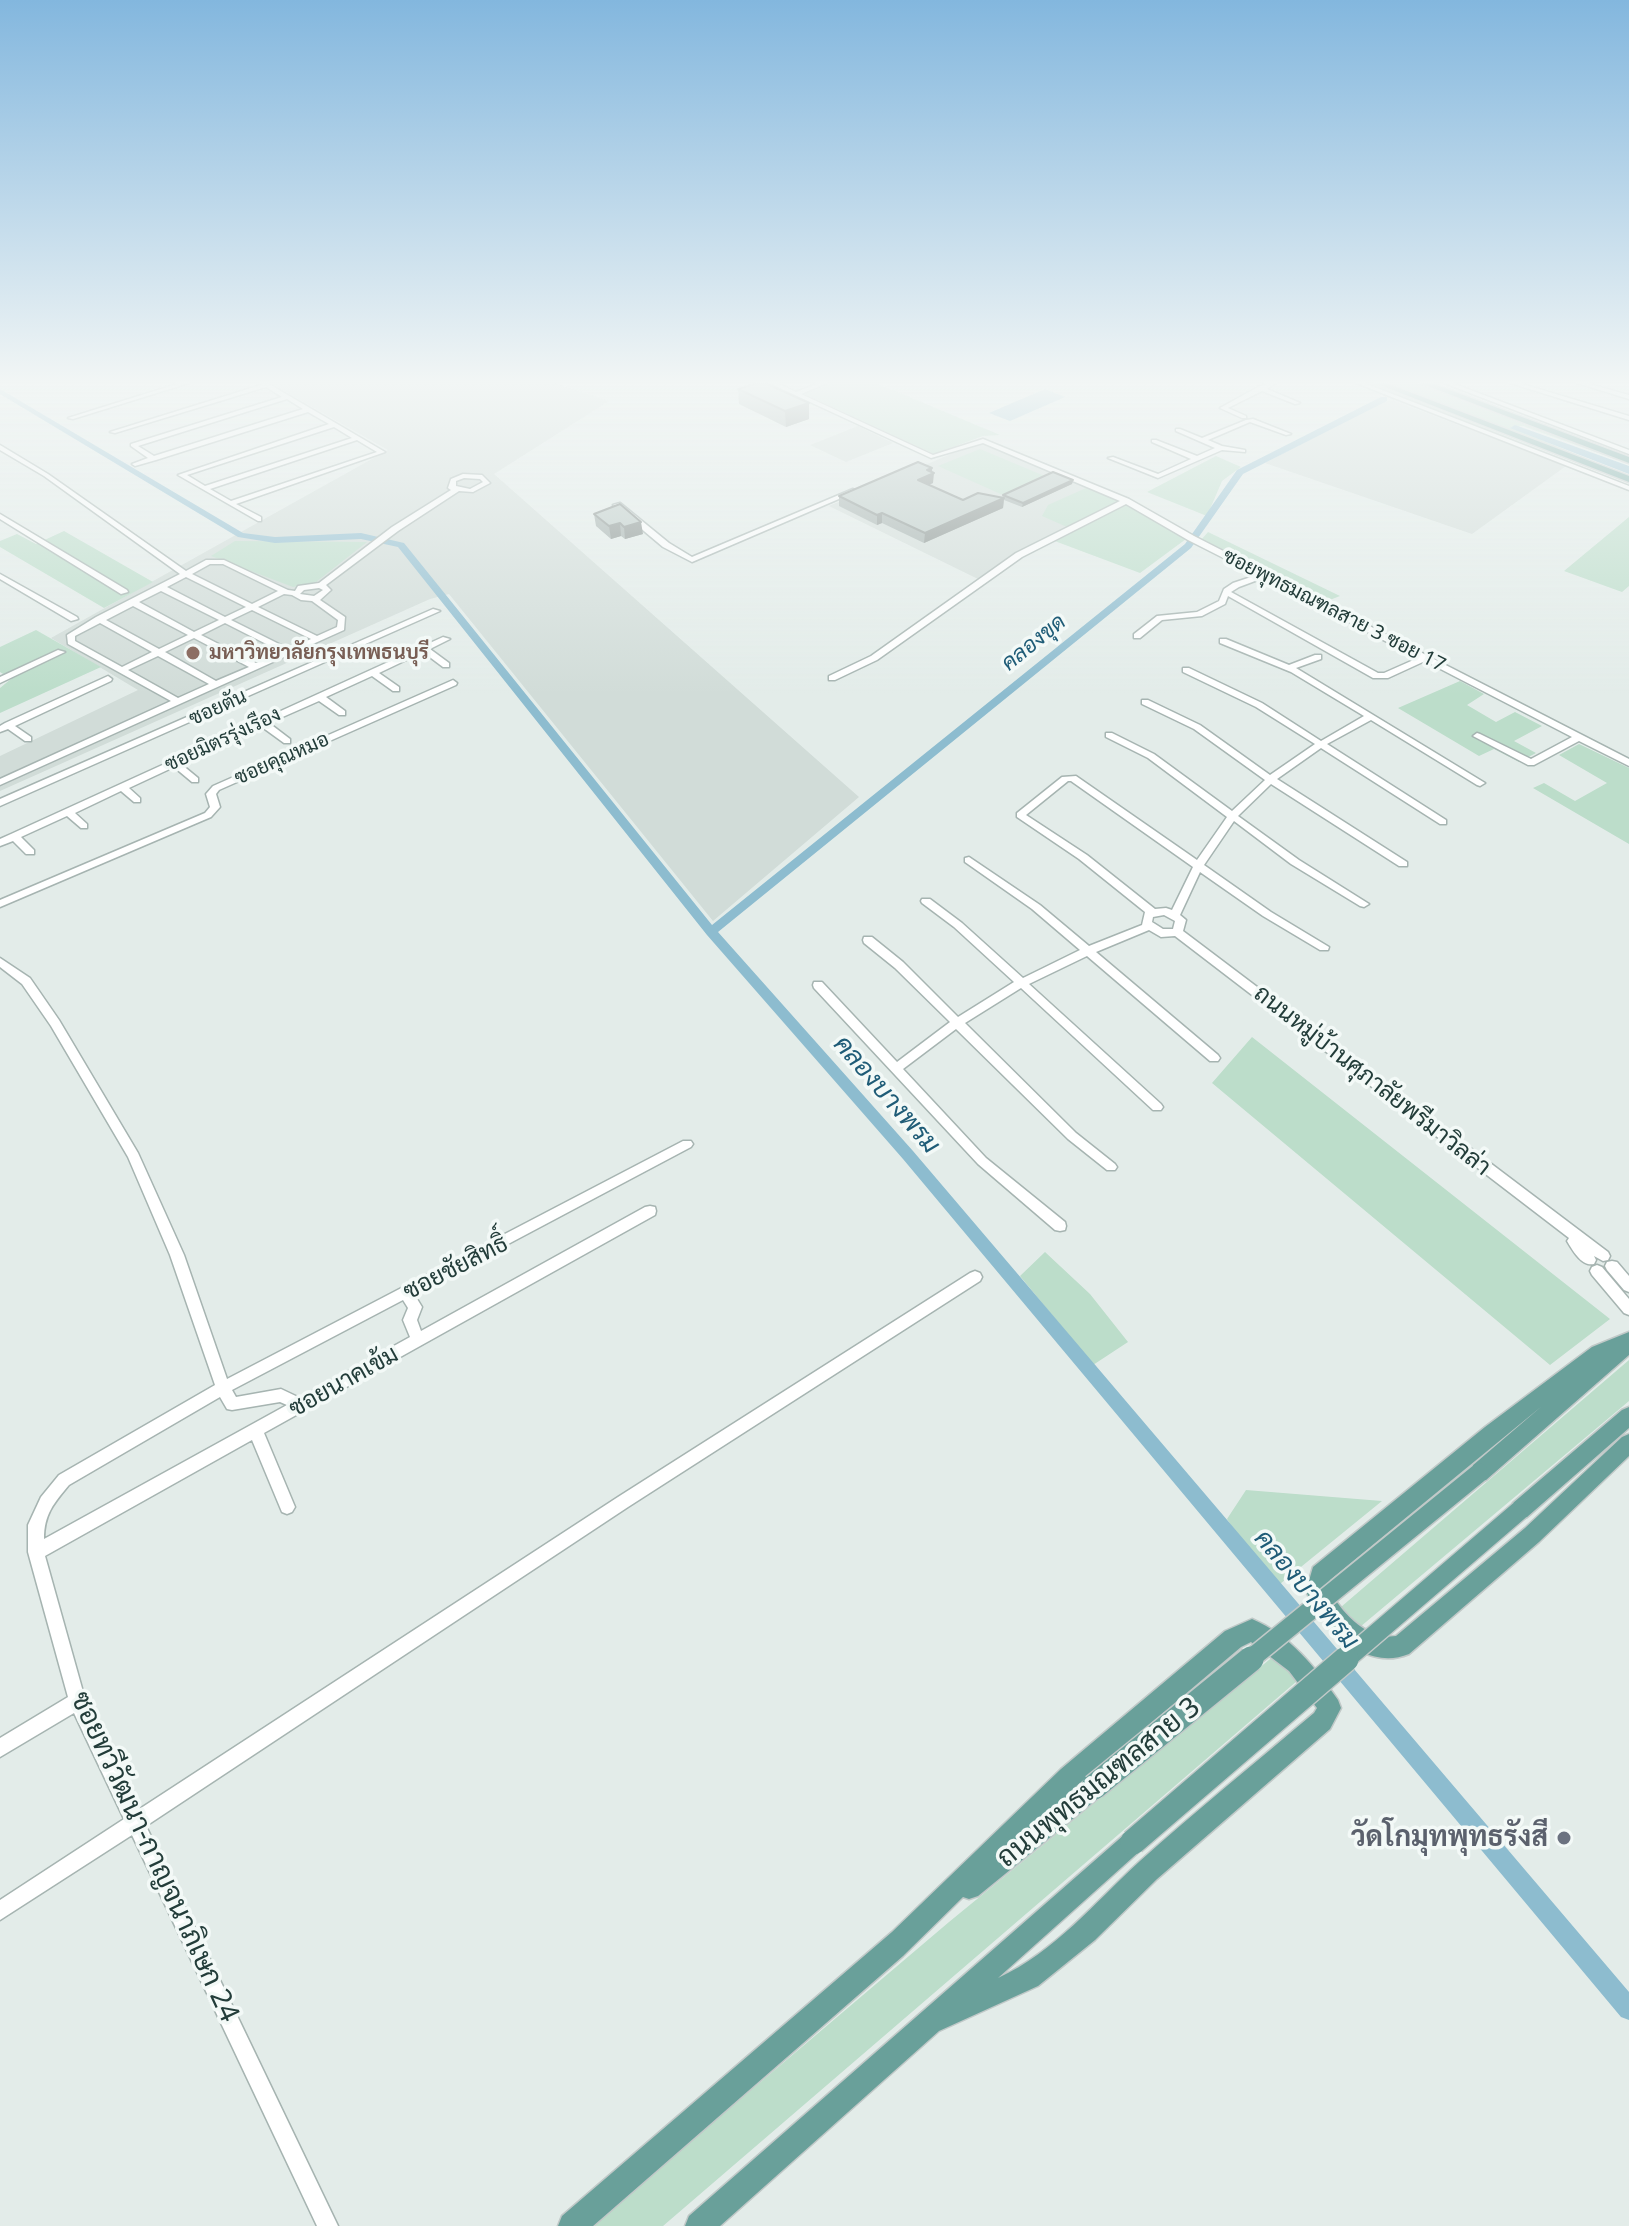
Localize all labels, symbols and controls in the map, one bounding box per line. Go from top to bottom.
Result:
street label: ซอยพุทธมณฑลสาย 3 ซอย 17 [1219,544,1449,678]
water label: คลองขุด [997,609,1071,677]
place label: มหาวิทยาลัยกรุงเทพธนบุรี [209,641,429,665]
marker: มหาวิทยาลัยกรุงเทพธนบุรี [184,644,202,662]
street label: ซอยตัน [186,685,250,731]
street label: ซอยมิตรรุ่งเรือง [161,703,285,777]
street label: ซอยคุณหมอ [231,728,333,790]
street label: ถนนหมู่บ้านศุภาลัยพรีมาวิลล่า [1248,980,1496,1182]
water label: คลองบางพรม [826,1030,946,1160]
street label: ซอยชัยสิทธิ์ [399,1229,513,1307]
street label: ซอยนาคเข้ม [284,1340,404,1424]
water label: คลองบางพรม [1247,1524,1365,1656]
street label: ซอยทวีวัฒนา-กาญจนาภิเษก 24 [63,1686,245,2028]
street label: ถนนพุทธมณฑลสาย 3 [991,1691,1207,1875]
place label: วัดโกมุทพุทธรังสี [1351,1821,1548,1855]
marker: วัดโกมุทพุทธรังสี [1555,1829,1573,1847]

